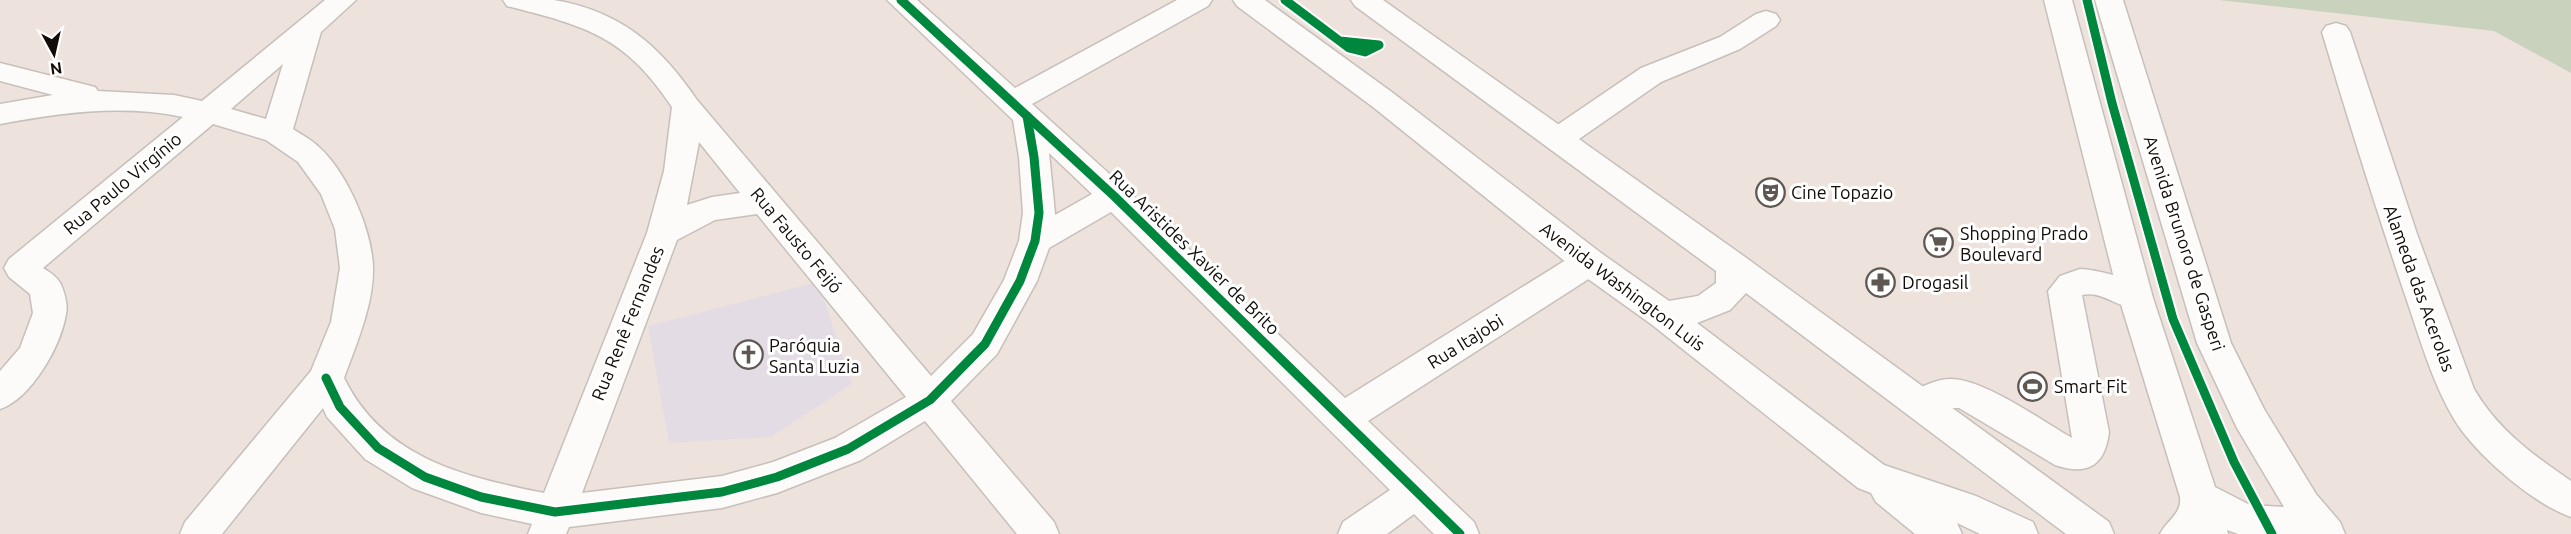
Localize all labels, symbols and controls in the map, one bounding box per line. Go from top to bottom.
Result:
north arrow [24,24,84,84]
text: N [49,59,63,79]
street label: Rua Paulo Virgínio [59,128,185,238]
street label: Avenida Brunoro de Gasperi [2141,133,2229,353]
street label: Rua Aristides Xavier de Brito [1106,165,1284,339]
theatre icon: Cine Topazio [1754,176,1786,208]
place label: Cine Topazio [1791,182,1893,202]
street label: Rua Fausto Feijó [747,183,847,297]
street label: Alameda das Acerolas [2381,202,2460,374]
street label: Avenida Washington Luis [1537,218,1709,355]
place label: Shopping Prado Boulevard [1960,223,2088,264]
supermarket icon: Shopping Prado Boulevard [1923,227,1955,259]
street label: Rua Renê Fernandes [587,243,667,403]
pharmacy icon: Drogasil [1865,266,1897,298]
place label: Drogasil [1902,272,1969,292]
street label: Rua Itajobi [1423,310,1507,372]
place label: Paróquia Santa Luzia [769,335,860,376]
church icon: Paróquia Santa Luzia [732,339,764,371]
sports icon: Smart Fit [2017,370,2049,402]
place label: Smart Fit [2054,376,2127,396]

